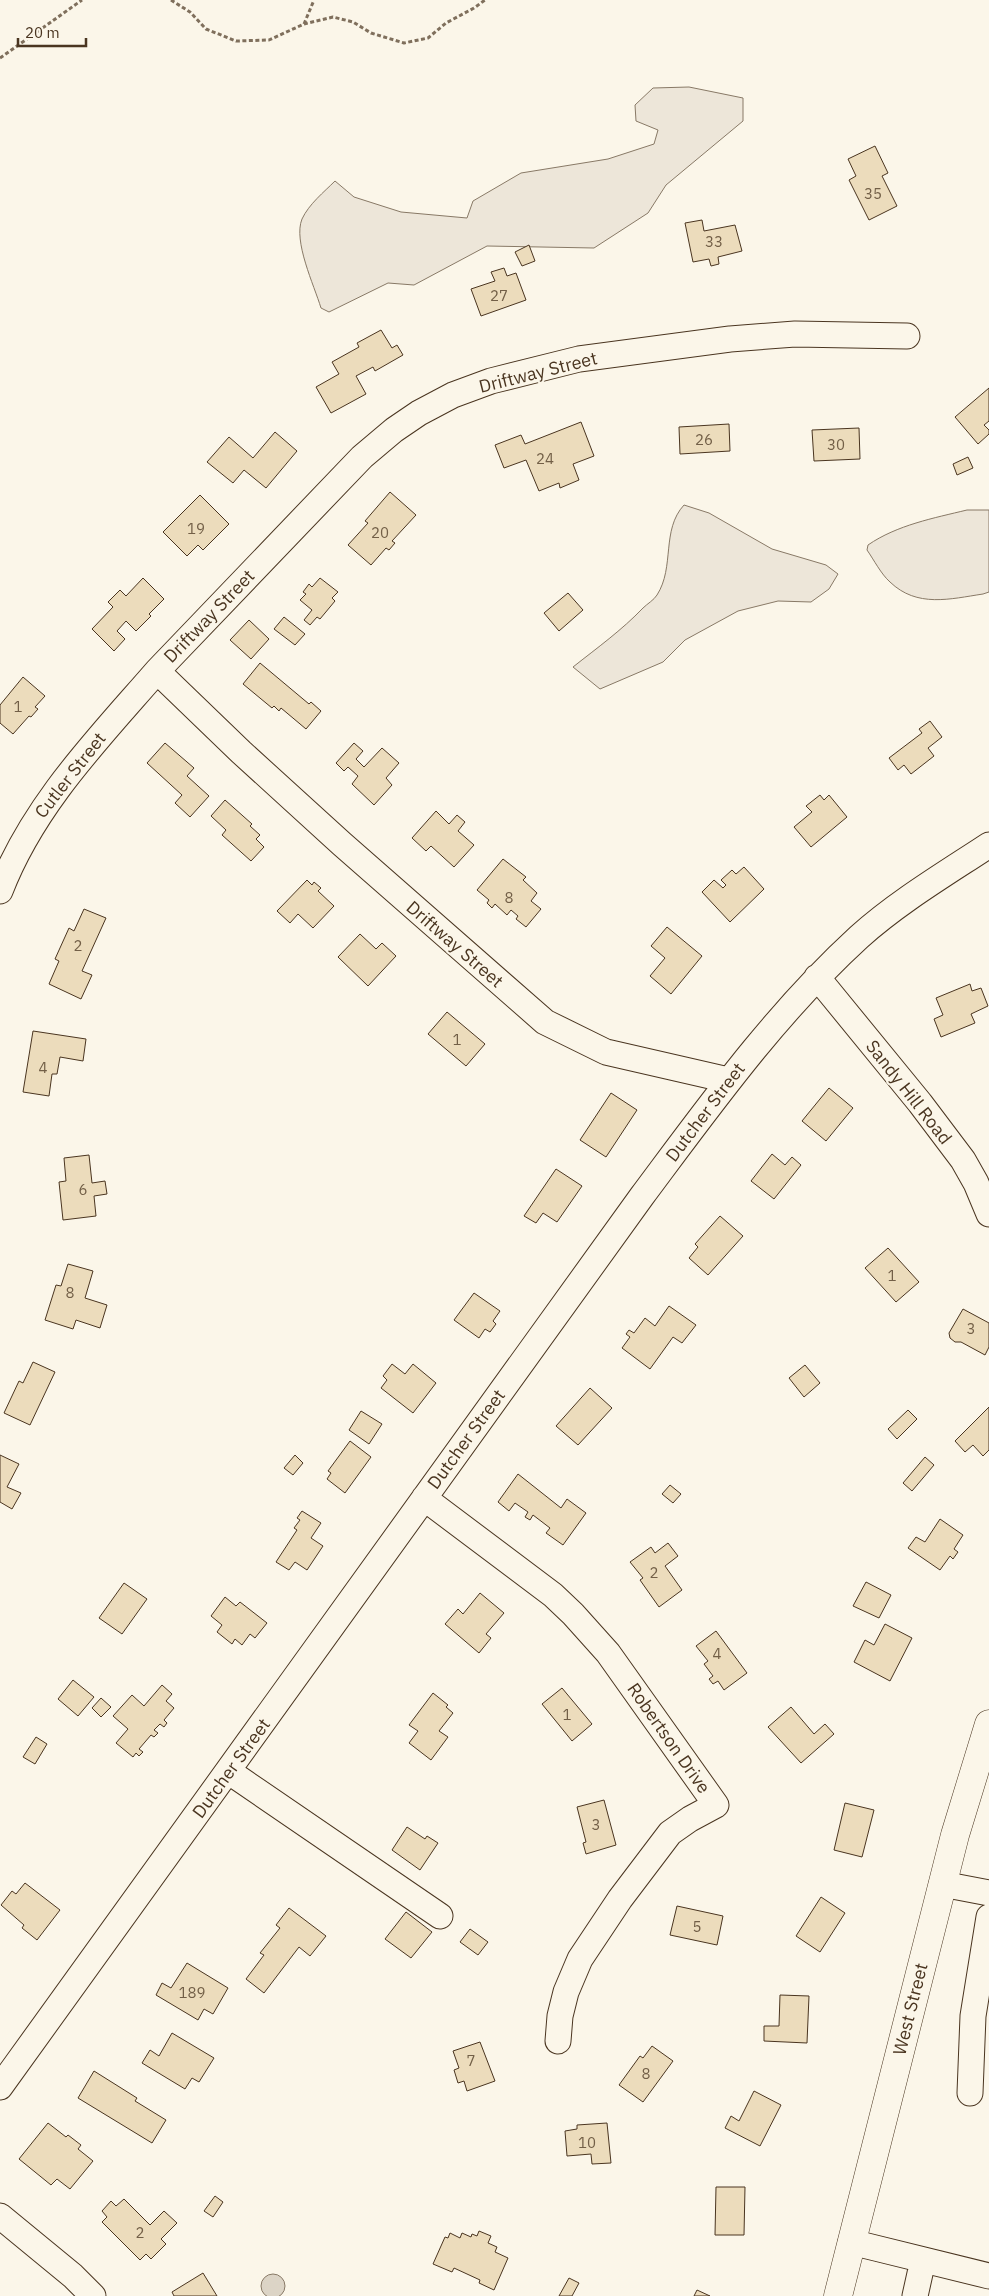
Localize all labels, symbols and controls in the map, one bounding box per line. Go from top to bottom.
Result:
scale bar [18,15,85,47]
text: 20 m [25,23,60,42]
house number: 35 [864,184,882,203]
house number: 33 [705,232,723,251]
house number: 27 [490,286,508,305]
street label: Driftway Street [476,346,600,398]
house number: 26 [695,430,713,449]
house number: 30 [827,435,845,454]
house number: 24 [536,449,554,468]
house number: 19 [187,519,205,538]
house number: 20 [371,523,389,542]
street label: Driftway Street [159,564,259,668]
house number: 1 [13,697,23,716]
street label: Cutler Street [29,727,111,823]
house number: 8 [504,888,514,907]
street label: Driftway Street [402,896,508,992]
house number: 2 [73,936,83,955]
house number: 1 [452,1030,462,1049]
street label: Sandy Hill Road [861,1035,957,1149]
house number: 4 [38,1058,48,1077]
street label: Dutcher Street [660,1058,750,1166]
house number: 6 [78,1180,88,1199]
house number: 1 [887,1266,897,1285]
house number: 8 [65,1283,75,1302]
house number: 3 [966,1319,976,1338]
street label: Dutcher Street [422,1385,510,1493]
house number: 2 [649,1563,659,1582]
house number: 4 [712,1644,722,1663]
street label: Robertson Drive [622,1678,716,1798]
house number: 1 [562,1705,572,1724]
street label: Dutcher Street [187,1714,275,1822]
house number: 3 [591,1815,601,1834]
house number: 5 [692,1917,702,1936]
street label: West Street [887,1961,933,2057]
house number: 189 [178,1983,206,2002]
house number: 7 [466,2051,476,2070]
house number: 8 [641,2064,651,2083]
house number: 10 [578,2133,596,2152]
house number: 2 [135,2223,145,2242]

